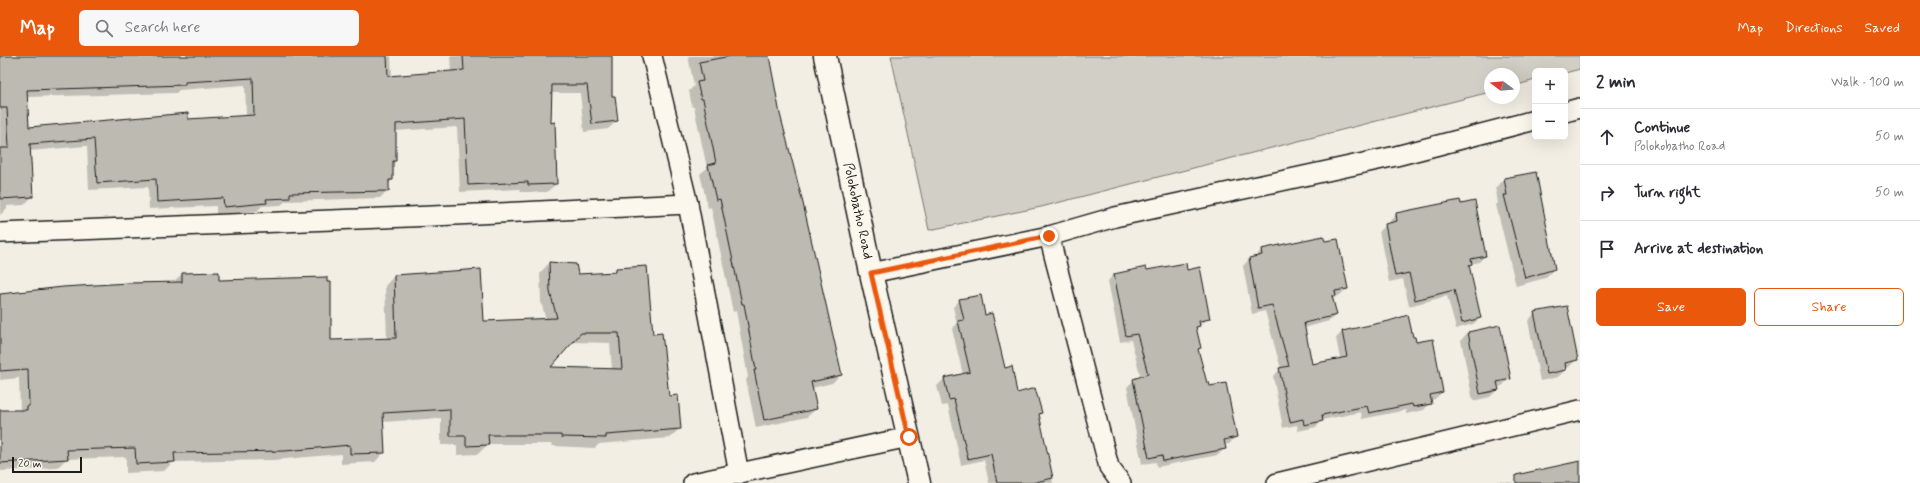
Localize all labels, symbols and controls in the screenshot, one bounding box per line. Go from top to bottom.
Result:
search box [79,10,359,46]
text: Map [20,16,55,41]
icon: search [93,17,115,39]
text: Search here [125,18,200,38]
text: Map [1737,19,1763,37]
text: Directions [1785,19,1843,37]
text: Saved [1865,19,1900,37]
north arrow [1484,68,1520,104]
map controls [1532,68,1568,140]
button: + [1532,68,1568,104]
text: 2 min [1596,71,1636,93]
text: Walk · 100 m [1831,74,1904,91]
button: − [1532,104,1568,140]
text: Continue [1634,118,1690,138]
icon: ahead [1596,126,1618,148]
text: 50 m [1875,128,1904,145]
text: Polokobatho Road [1634,138,1725,155]
street label: Polokobatho Road [839,161,877,261]
icon: right [1596,182,1618,204]
text: Turn right [1634,183,1701,203]
text: 50 m [1875,184,1904,201]
route end [1040,227,1058,245]
icon: arrive [1596,238,1618,260]
text: Arrive at destination [1634,239,1763,259]
button: Save [1596,288,1746,326]
button: Share [1754,288,1904,326]
route start [900,428,918,446]
scale bar [12,455,82,474]
text: 20 m [18,457,41,471]

